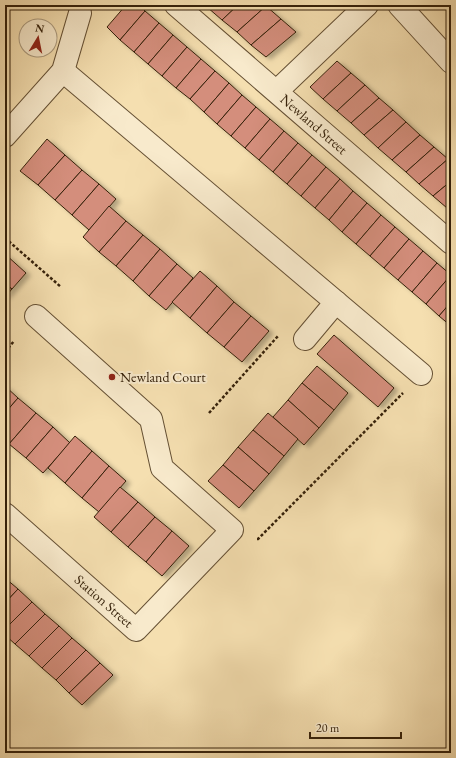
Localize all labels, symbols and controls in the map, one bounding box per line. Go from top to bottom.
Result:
north arrow [18,18,58,58]
text: N [34,20,45,36]
street label: Newland Street [277,90,352,158]
place label: Newland Court [120,368,206,386]
marker: Newland Court [107,372,117,382]
street label: Station Street [71,571,138,632]
scale bar [310,714,401,740]
text: 20 m [316,720,340,736]

